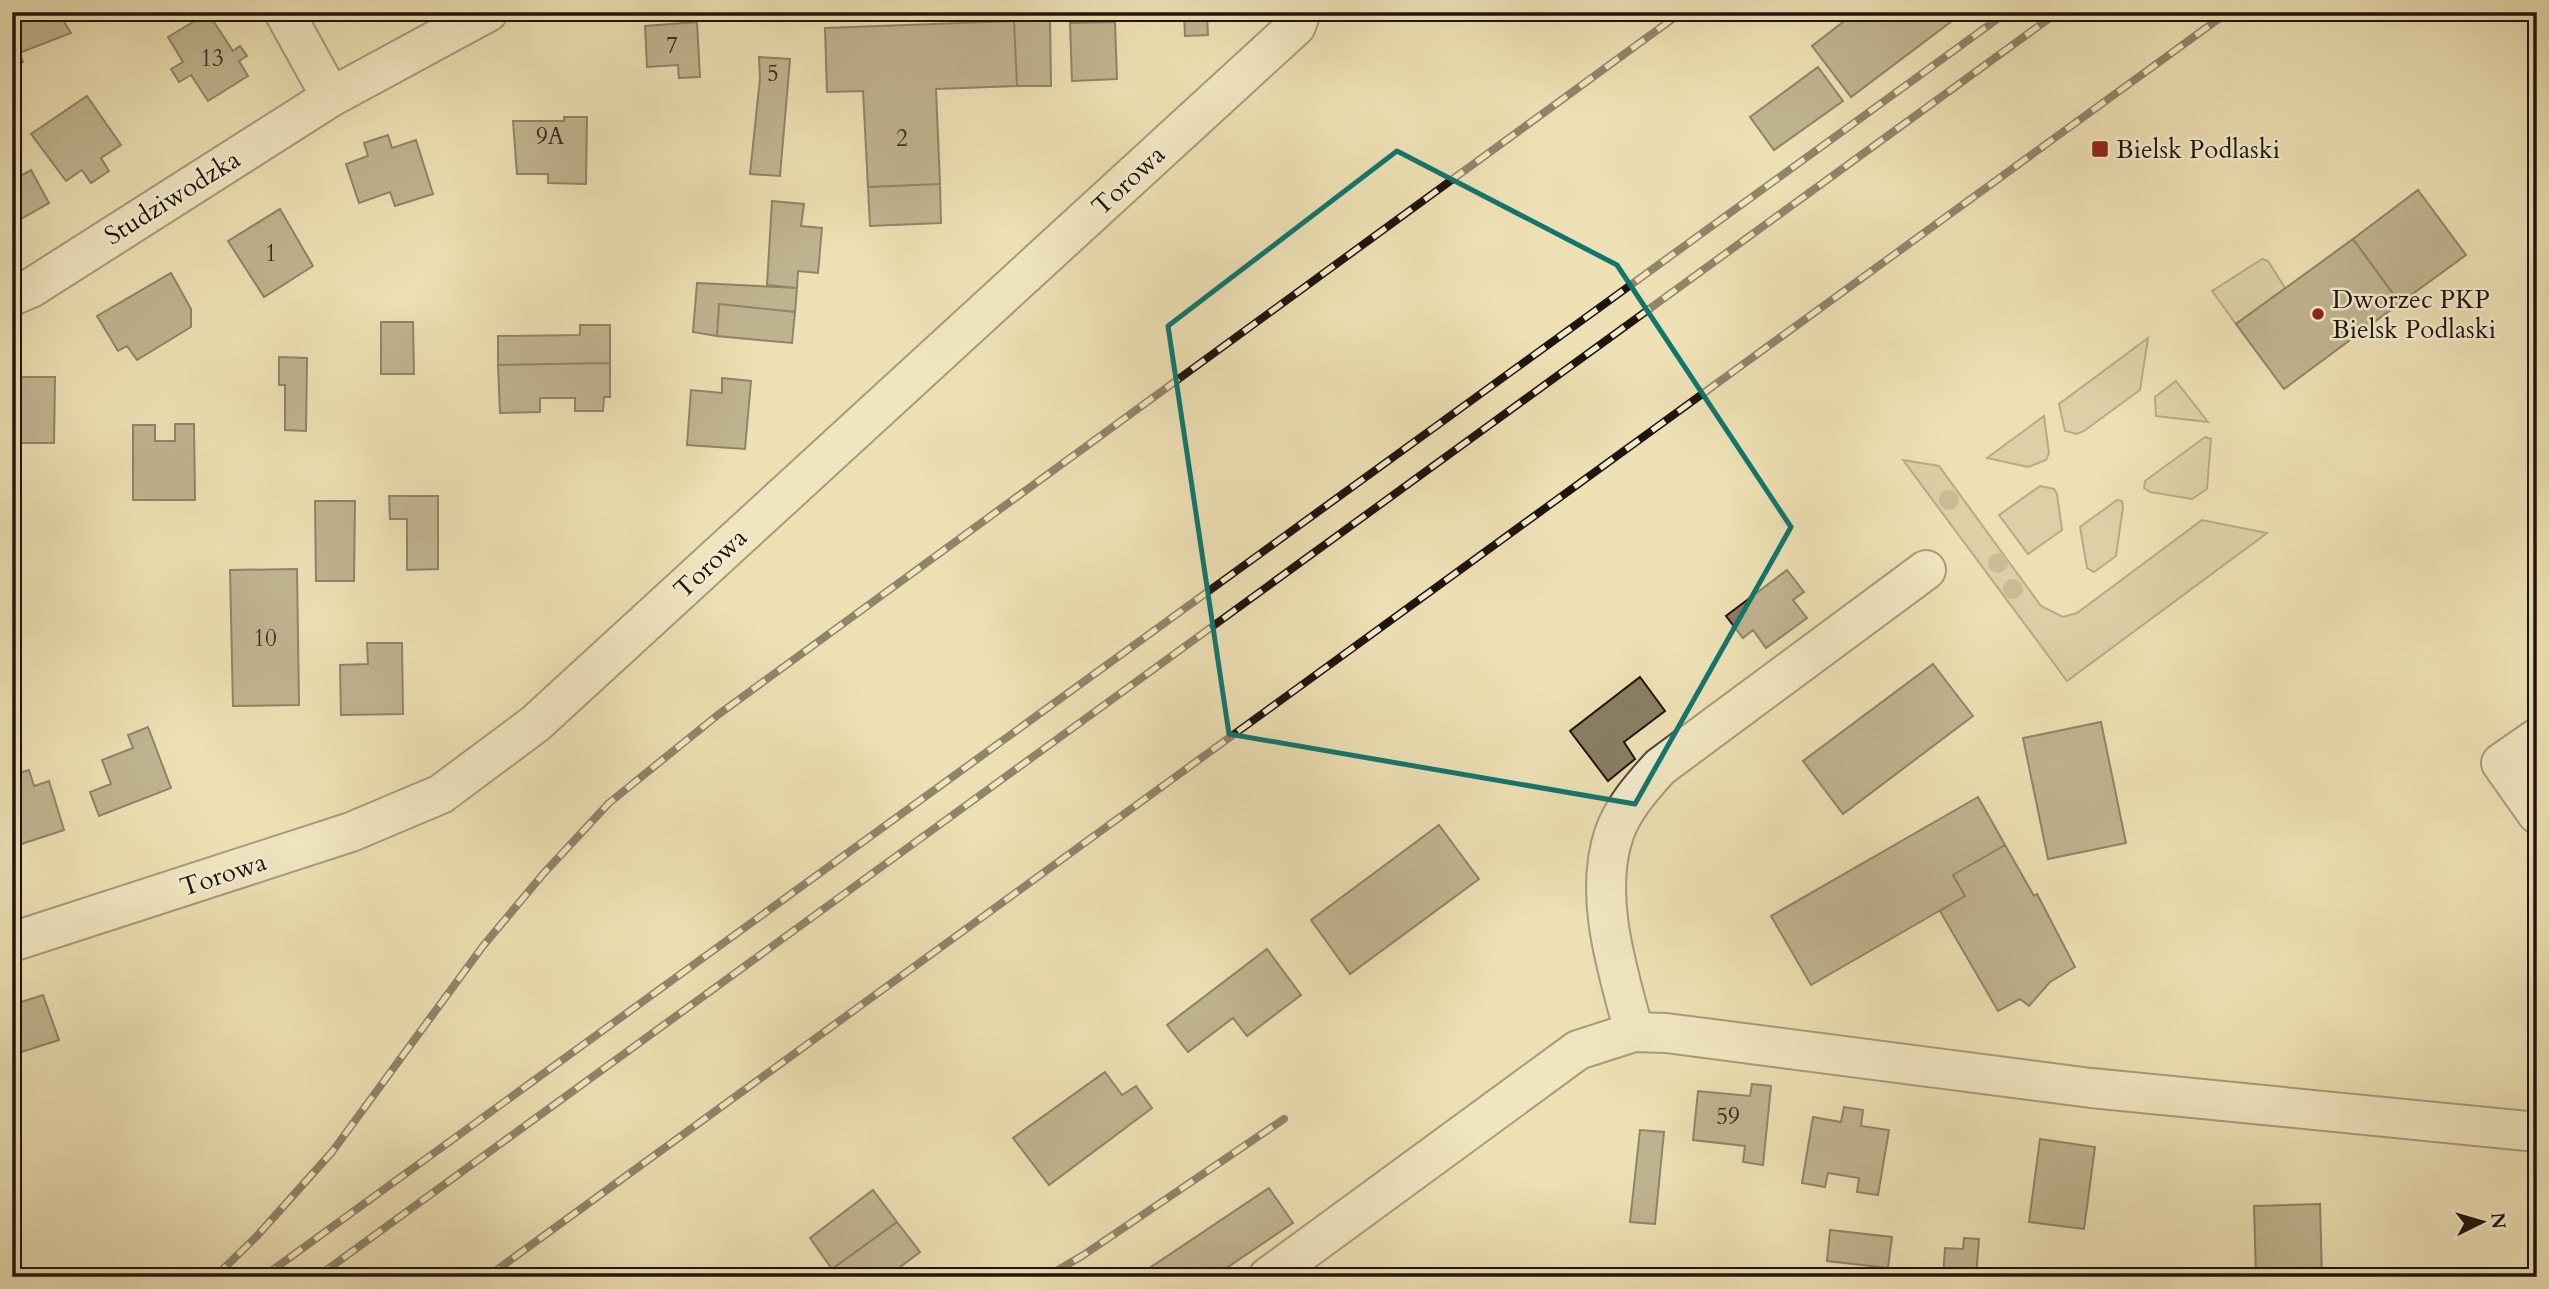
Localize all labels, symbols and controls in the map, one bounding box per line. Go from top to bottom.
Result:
house number: 7 [666,30,678,61]
house number: 13 [200,43,224,74]
house number: 5 [767,58,779,89]
house number: 9A [536,121,565,152]
house number: 2 [896,123,908,154]
place label: Bielsk Podlaski [2116,132,2280,167]
street label: Torowa [1084,137,1173,223]
marker: Bielsk Podlaski [2090,139,2110,159]
street label: Studziwodzka [98,142,247,253]
house number: 1 [265,238,277,269]
place label: Dworzec PKP Bielsk Podlaski [2332,282,2496,347]
marker: Dworzec PKP Bielsk Podlaski [2310,306,2326,322]
street label: Torowa [666,520,755,606]
house number: 10 [253,623,277,654]
street label: Torowa [176,844,271,905]
house number: 59 [1716,1101,1740,1132]
north arrow [2448,1188,2518,1258]
text: N [2484,1211,2512,1230]

